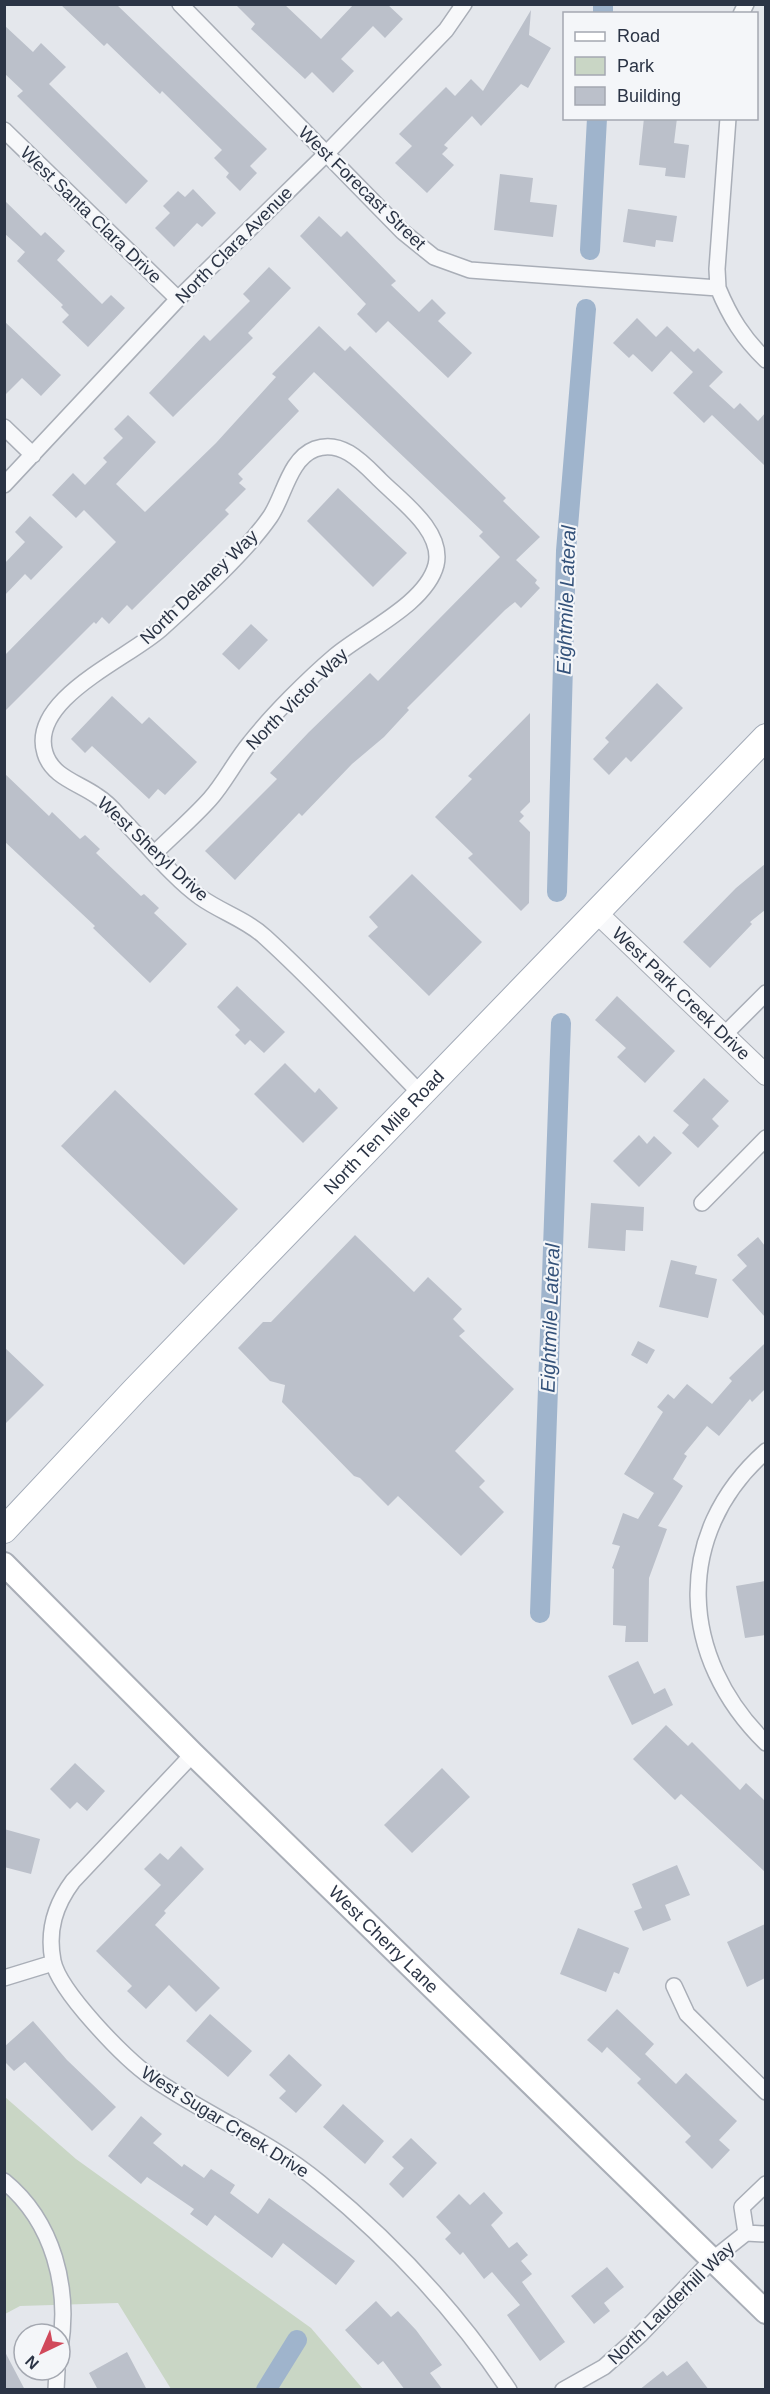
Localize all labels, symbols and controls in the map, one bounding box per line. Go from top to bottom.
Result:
legend [563,12,758,120]
text: Road [617,26,660,46]
text: Park [617,56,655,76]
text: Building [617,86,681,106]
street label: West Forecast Street [294,122,430,254]
street label: West Santa Clara Drive [17,143,165,287]
street label: North Clara Avenue [172,183,296,307]
water label: Eightmile Lateral [552,525,580,675]
street label: North Delaney Way [136,526,262,648]
street label: North Victor Way [242,644,352,754]
street label: West Sheryl Drive [94,793,212,905]
street label: West Park Creek Drive [608,923,754,1064]
street label: North Ten Mile Road [320,1066,448,1198]
water label: Eightmile Lateral [536,1243,564,1393]
street label: West Cherry Lane [325,1882,442,1997]
street label: West Sugar Creek Drive [138,2062,312,2182]
street label: North Lauderhill Way [604,2238,738,2368]
north arrow [12,2322,72,2382]
text: N [22,2352,42,2373]

